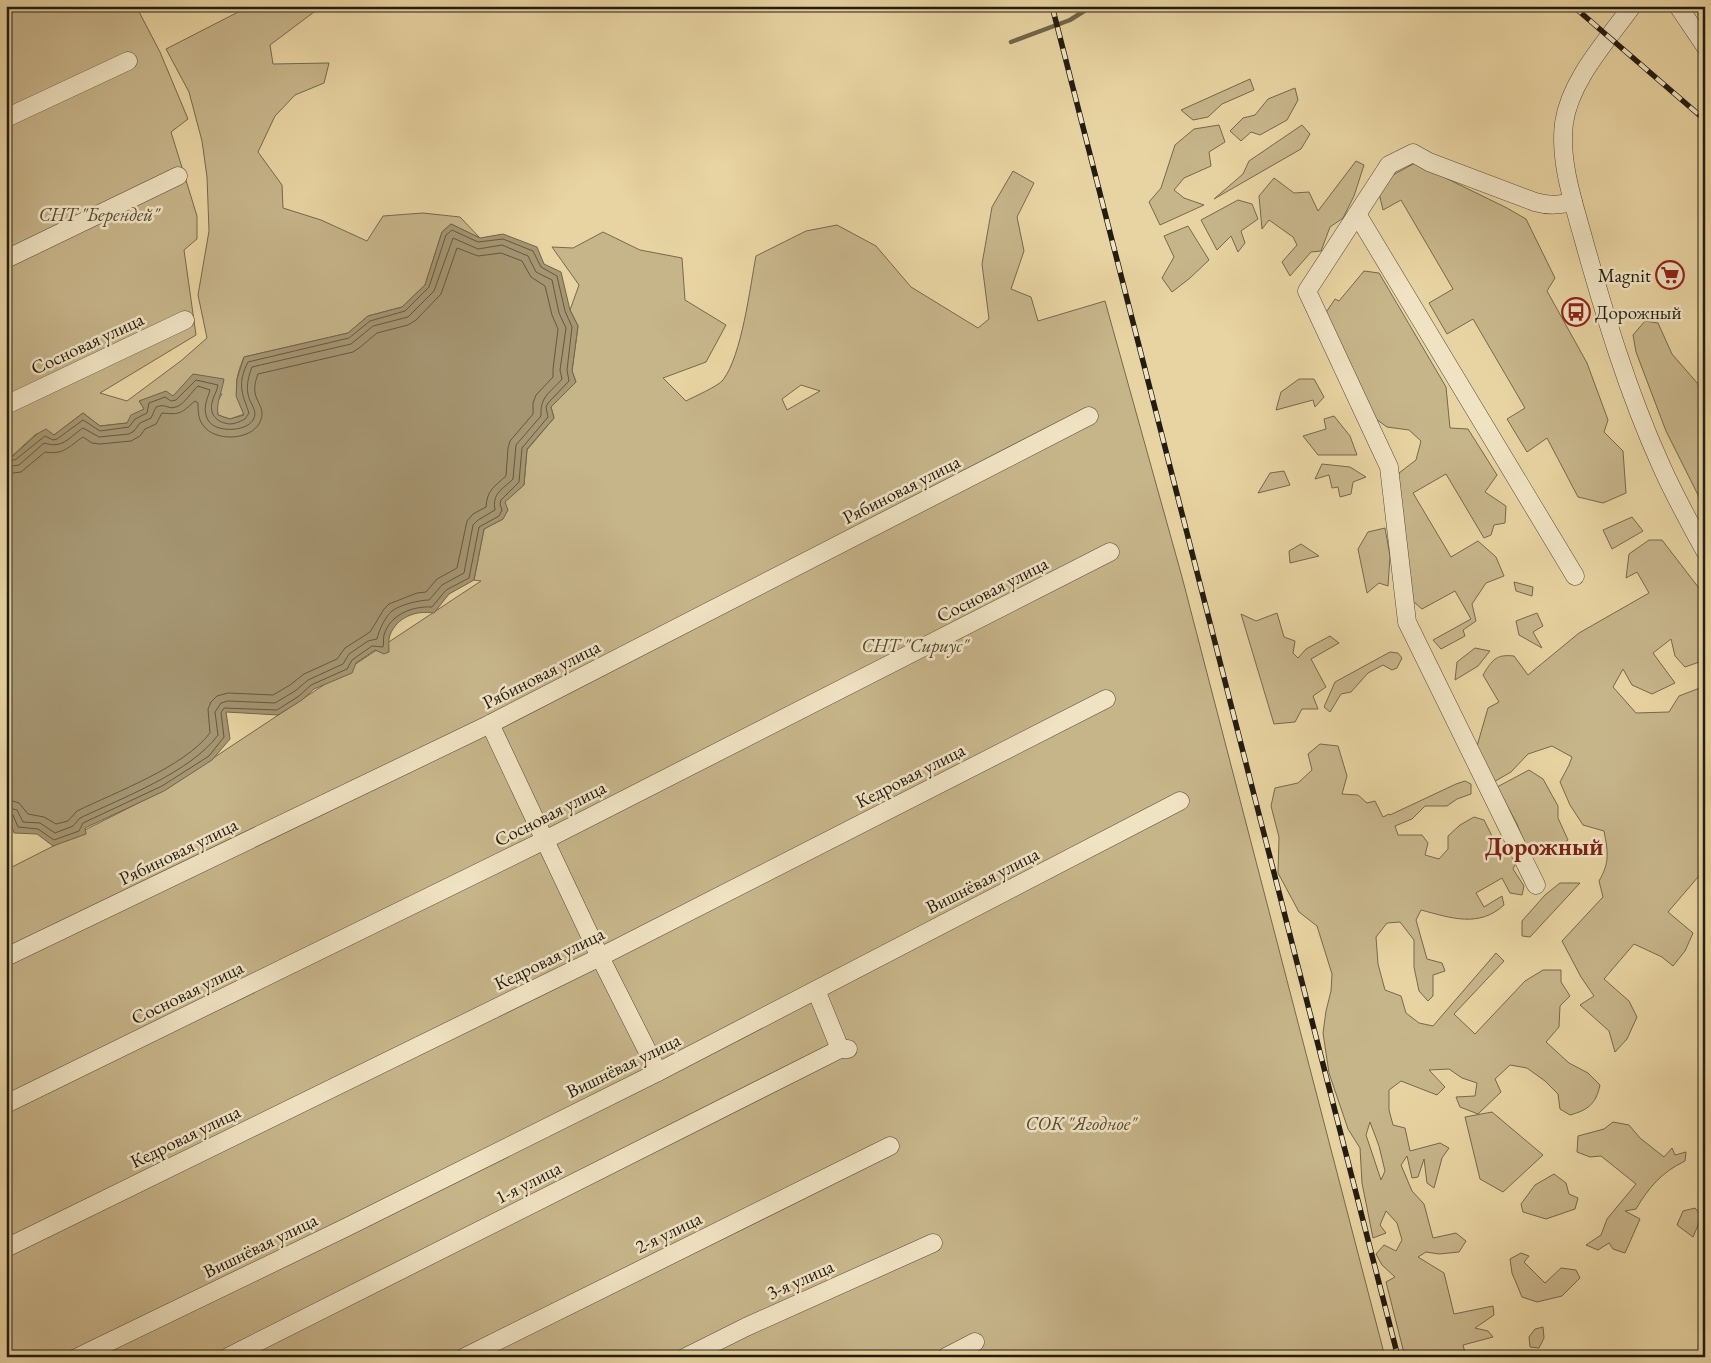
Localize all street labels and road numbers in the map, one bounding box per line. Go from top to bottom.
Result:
street label: Сосновая улица [27,306,148,381]
street label: Рябиновая улица [838,449,965,530]
street label: Сосновая улица [932,550,1053,628]
street label: Рябиновая улица [478,634,605,715]
street label: Кедровая улица [851,737,970,814]
street label: Сосновая улица [490,774,611,852]
street label: Рябиновая улица [115,812,242,891]
street label: Вишнёвая улица [921,841,1043,920]
street label: Кедровая улица [490,921,609,996]
street label: Сосновая улица [127,954,248,1030]
street label: Вишнёвая улица [562,1027,685,1104]
street label: Кедровая улица [126,1099,245,1174]
street label: 1-я улица [491,1155,566,1210]
street label: 2-я улица [631,1205,706,1259]
street label: Вишнёвая улица [199,1207,322,1284]
street label: 3-я улица [763,1253,838,1305]

